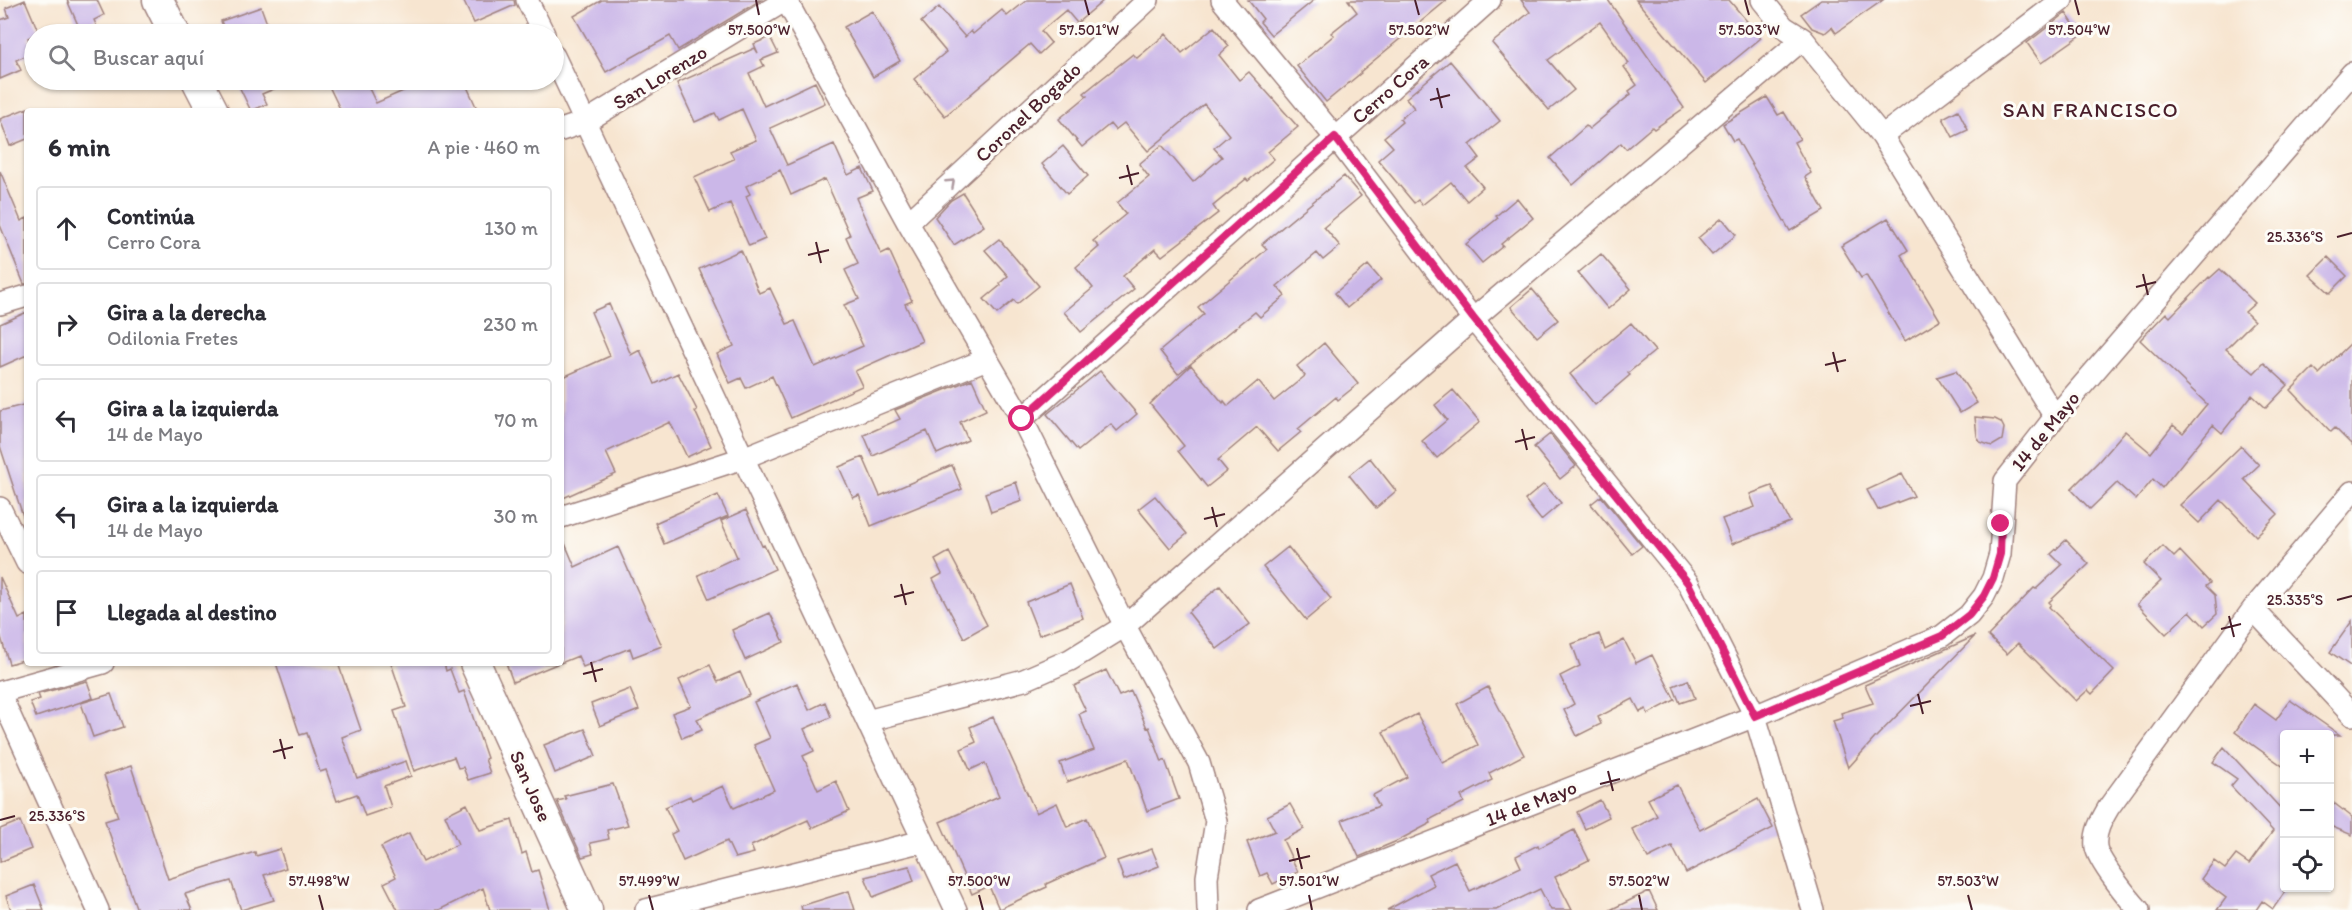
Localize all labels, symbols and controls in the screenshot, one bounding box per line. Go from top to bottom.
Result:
text: 57.500°W [728,21,790,39]
text: 57.501°W [1059,21,1119,39]
text: 57.502°W [1388,21,1450,39]
text: 57.503°W [1718,21,1780,39]
text: 57.504°W [2048,21,2110,39]
search box [24,24,564,90]
street label: San Lorenzo [609,40,711,114]
icon: search [45,41,78,74]
text: Buscar aquí [93,44,204,71]
street label: Cerro Cora [1347,49,1434,129]
street label: Coronel Bogado [970,57,1086,167]
district label: SAN FRANCISCO [2003,97,2179,122]
text: 6 min [48,131,110,163]
text: A pie · 460 m [427,135,540,159]
one-way arrow [944,180,955,191]
text: Continúa [107,203,195,230]
icon: ahead [50,212,83,245]
text: 130 m [484,216,538,240]
text: 25.336°S [2267,228,2323,246]
text: Cerro Cora [107,230,201,254]
text: Gira a la derecha [107,299,266,326]
icon: right [50,308,83,341]
text: 230 m [483,312,538,336]
text: Odilonia Fretes [107,326,238,350]
street label: 14 de Mayo [2006,386,2084,476]
text: Gira a la izquierda [107,395,278,422]
icon: left [50,404,83,437]
route start [1008,405,1034,431]
text: 70 m [494,408,538,432]
text: 14 de Mayo [107,422,203,446]
text: Gira a la izquierda [107,491,278,518]
icon: left [50,500,83,533]
text: 30 m [493,504,538,528]
route end [1987,510,2013,536]
text: 14 de Mayo [107,518,203,542]
text: 25.335°S [2267,591,2323,609]
icon: arrive [50,596,83,629]
text: Llegada al destino [107,599,277,626]
map controls [2280,730,2334,892]
button: + [2280,730,2334,784]
street label: San Jose [505,747,557,825]
street label: 14 de Mayo [1482,775,1580,831]
button: − [2280,784,2334,838]
text: 25.336°S [29,807,85,825]
button: locate [2280,838,2334,892]
text: 57.498°W [288,872,350,890]
text: 57.499°W [619,872,680,890]
text: 57.500°W [948,872,1010,890]
text: 57.501°W [1279,872,1339,890]
text: 57.502°W [1608,872,1670,890]
text: 57.503°W [1937,872,1999,890]

